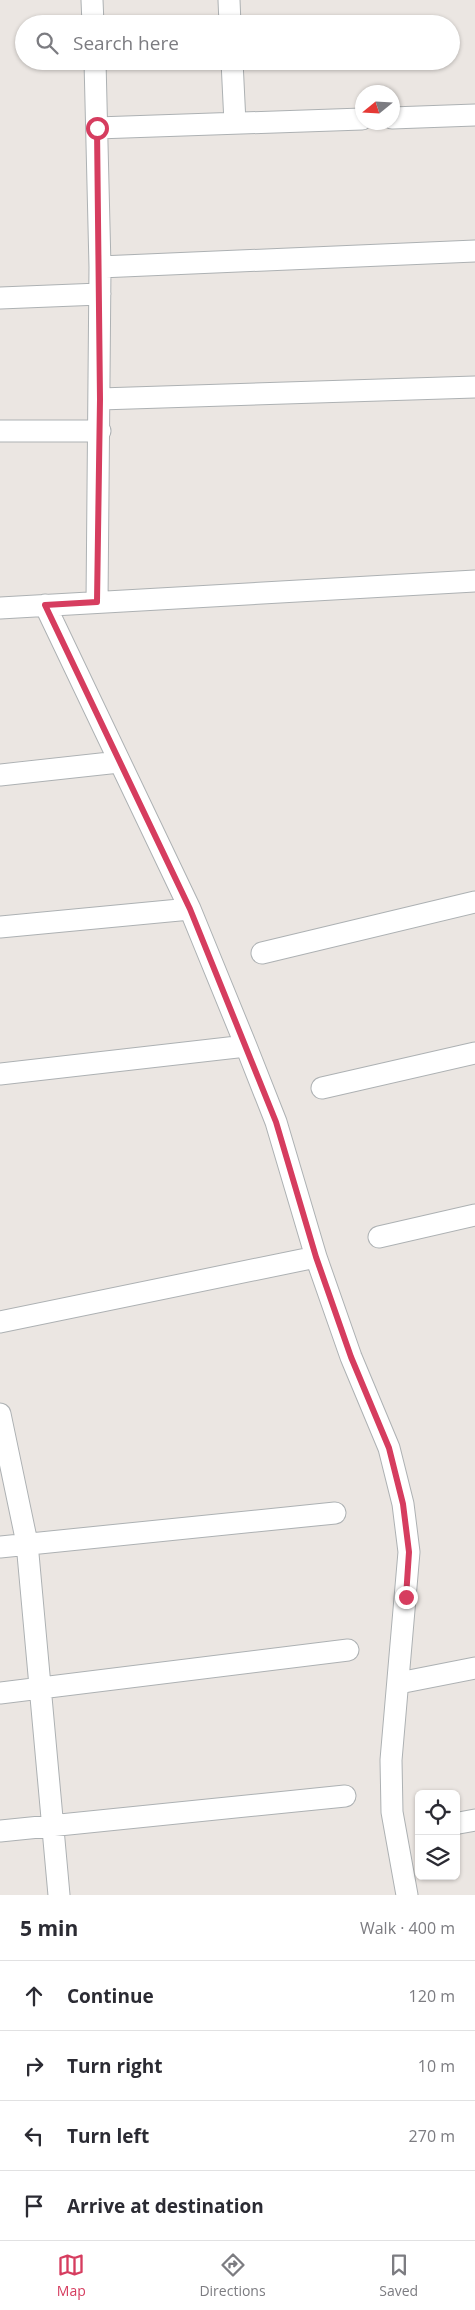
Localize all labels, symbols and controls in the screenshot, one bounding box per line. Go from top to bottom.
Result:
search box [15,15,460,70]
icon: search [33,29,61,57]
text: Search here [73,30,179,56]
north arrow [355,85,400,130]
route start [86,117,109,140]
route end [395,1586,418,1609]
map controls [415,1790,460,1880]
button: locate [415,1790,460,1835]
button: layers [415,1835,460,1880]
text: 5 min [20,1914,78,1942]
text: Walk · 400 m [360,1917,455,1939]
icon: ahead [20,1982,48,2010]
text: Continue [67,1983,154,2009]
text: 120 m [409,1985,455,2007]
icon: right [20,2052,48,2080]
text: Turn right [67,2053,162,2079]
text: 10 m [418,2055,455,2077]
icon: left [20,2122,48,2150]
text: Turn left [67,2123,149,2149]
text: 270 m [409,2125,455,2147]
icon: arrive [20,2192,48,2220]
text: Arrive at destination [67,2193,264,2219]
tab: Map [57,2251,86,2300]
tab: Directions [199,2251,266,2300]
tab: Saved [379,2251,418,2300]

